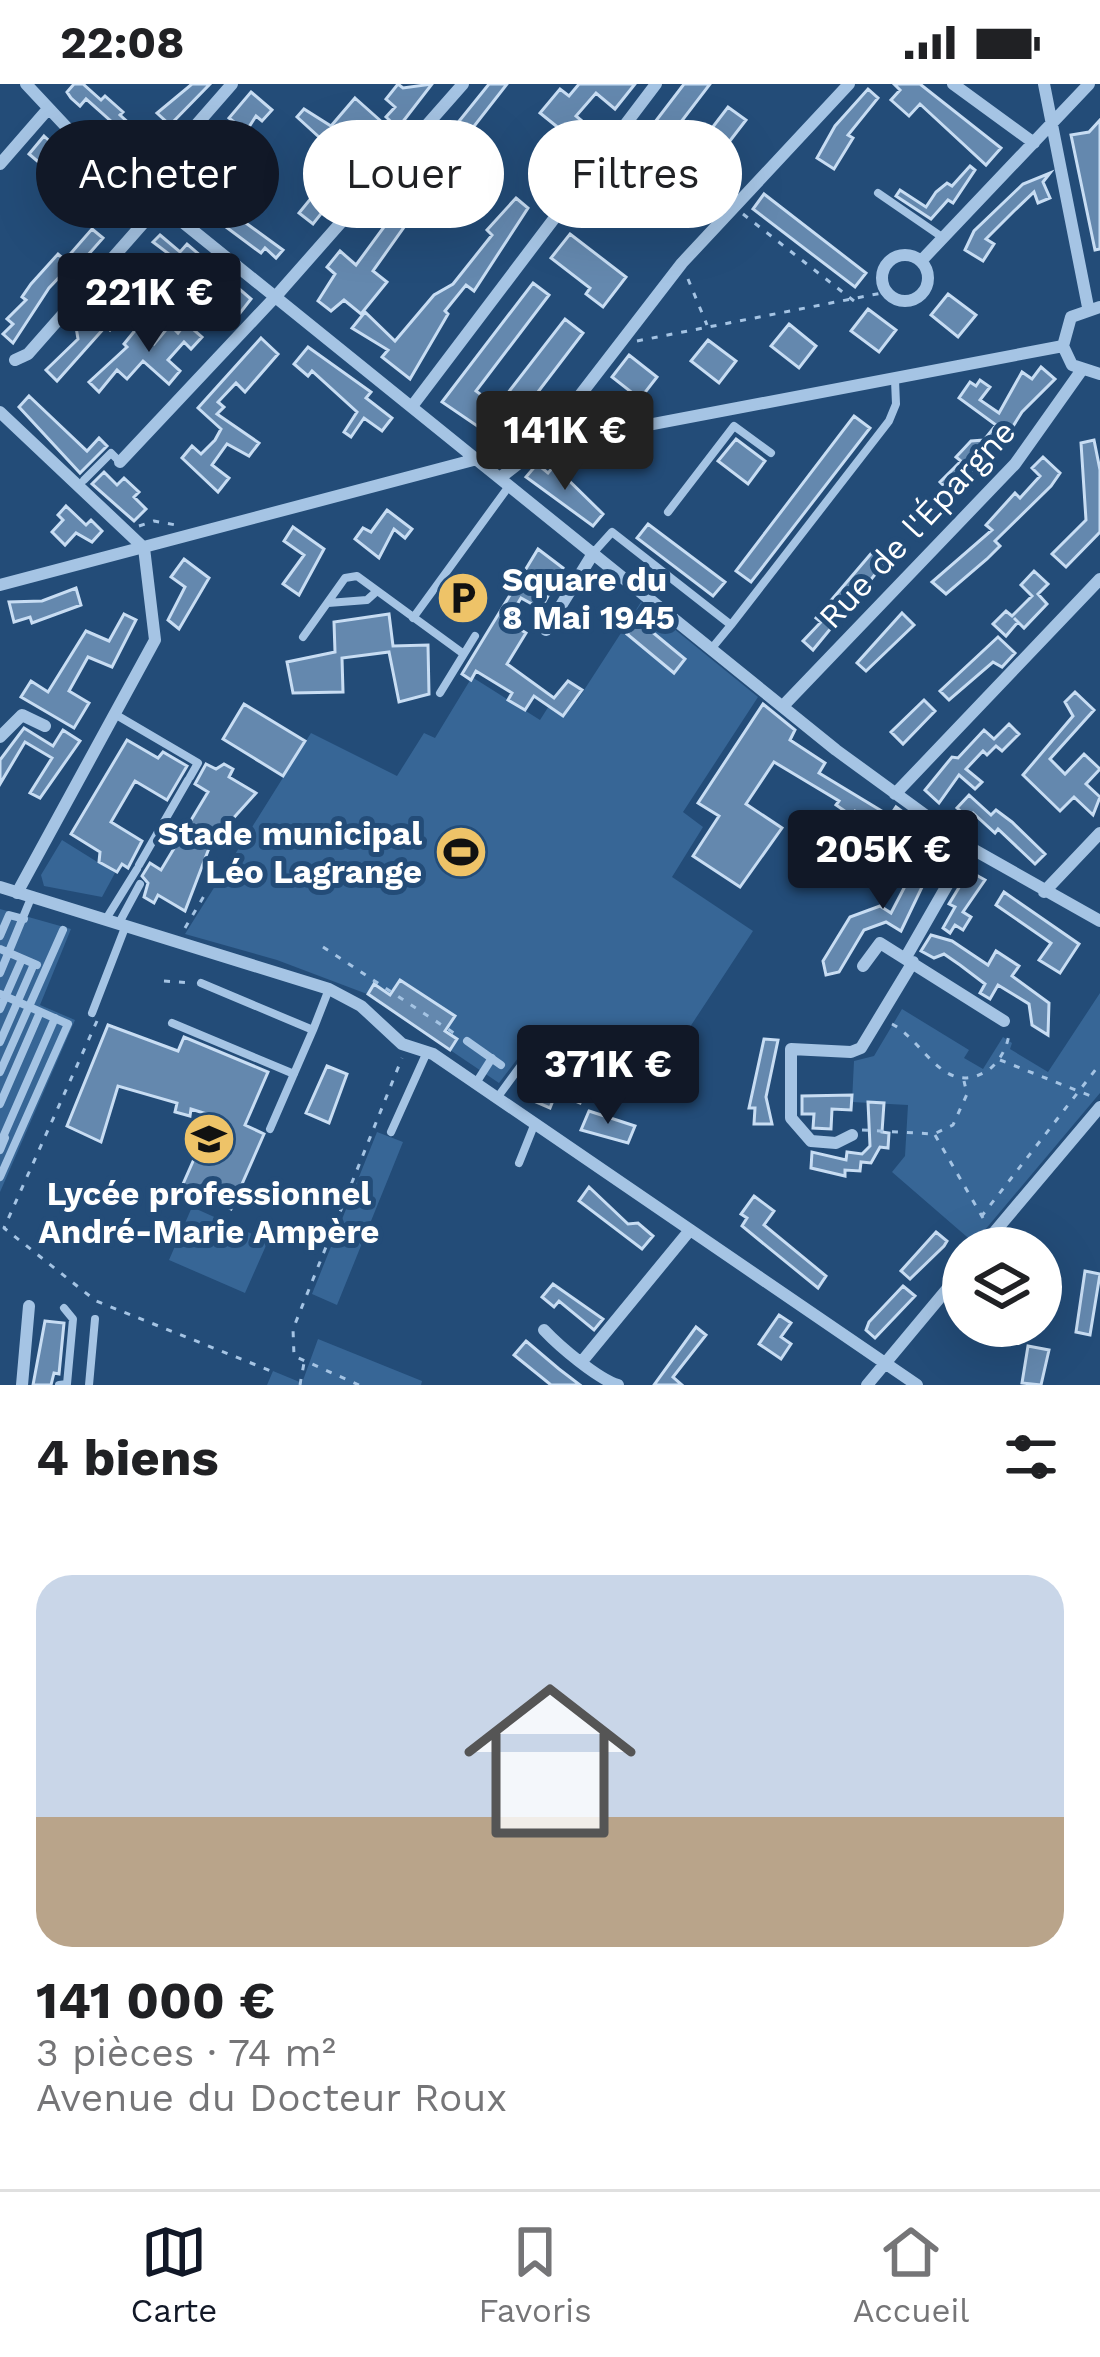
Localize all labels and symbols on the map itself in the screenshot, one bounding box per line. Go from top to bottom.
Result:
pin: 221K € [51,253,247,355]
pin: 141K € [467,391,663,493]
street label: Rue de l'Épargne [811,412,1023,636]
place label: Square du 8 Mai 1945 [502,560,675,637]
parking icon: Square du 8 Mai 1945 [435,570,491,626]
pin: 205K € [785,810,981,912]
place label: Stade municipal Léo Lagrange [158,814,422,891]
sports icon: Stade municipal Léo Lagrange [433,824,489,880]
pin: 371K € [510,1025,706,1127]
school or university icon: Lycée professionnel André-Marie Ampère [181,1111,237,1167]
place label: Lycée professionnel André-Marie Ampère [39,1174,379,1251]

